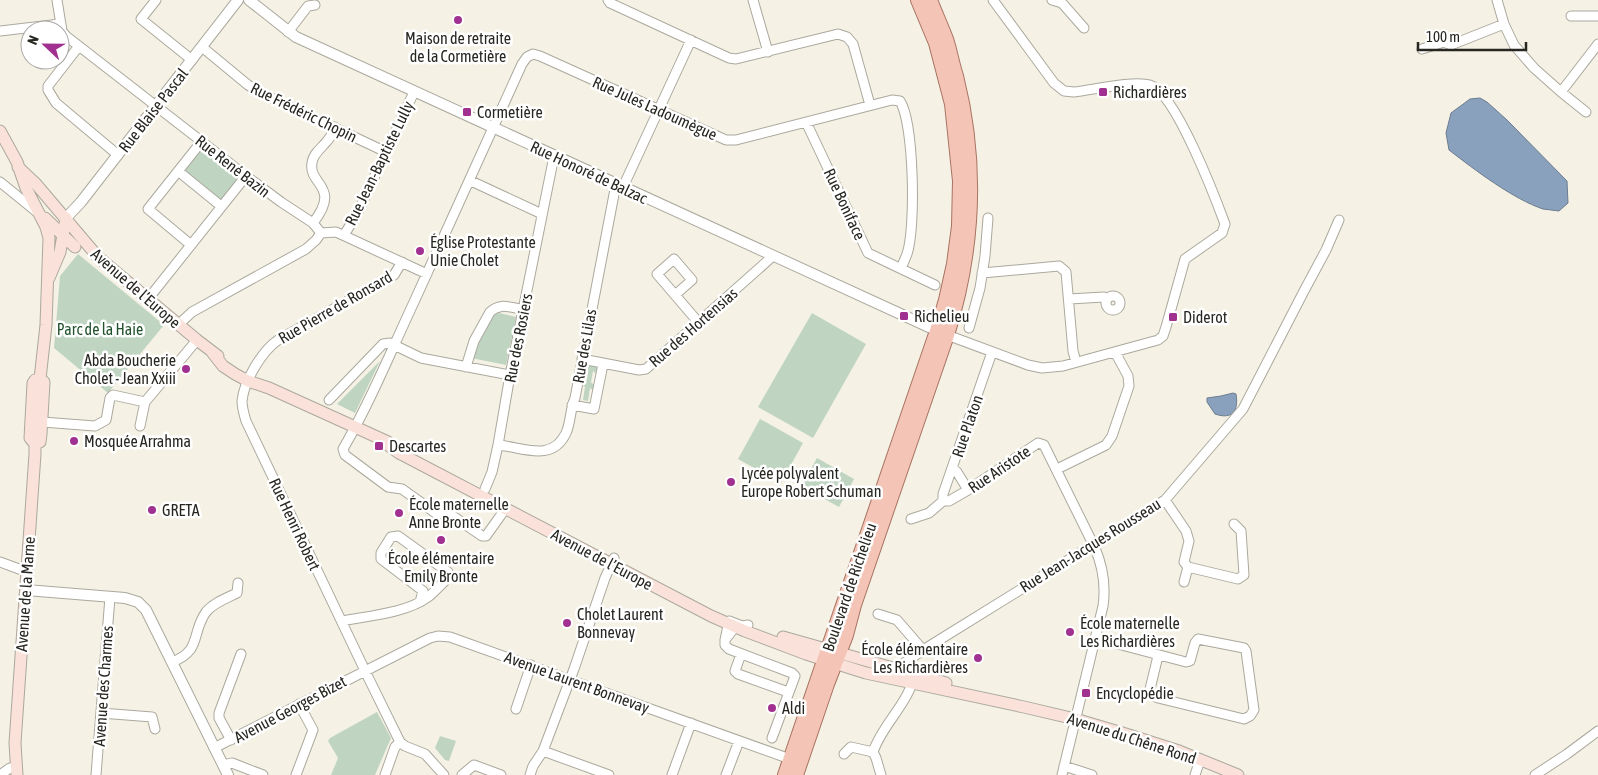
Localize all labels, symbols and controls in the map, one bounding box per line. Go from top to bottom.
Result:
marker: Maison de retraite de la Cormetière [452,14,464,26]
north arrow [20,20,70,70]
scale bar [1418,20,1526,52]
text: 100 m [1426,28,1460,45]
place label: Maison de retraite de la Cormetière [405,29,511,65]
text: N [24,33,42,47]
street label: Rue Blaise Pascal [115,64,192,156]
street label: Rue Jules Ladoumègue [590,72,720,144]
street label: Rue Frédéric Chopin [247,78,360,146]
place label: Richardières [1113,83,1187,101]
marker: Richardières [1097,86,1109,98]
street label: Rue Jean-Baptiste Lully [341,98,418,229]
place label: Cormetière [477,103,543,121]
marker: Cormetière [461,106,473,118]
street label: Rue René Bazin [192,131,274,201]
street label: Rue Honoré de Balzac [528,137,650,207]
street label: Rue Boniface [821,165,869,243]
place label: Église Protestante Unie Cholet [430,233,536,269]
street label: Avenue de l’Europe [87,244,184,332]
marker: Église Protestante Unie Cholet [414,245,426,257]
street label: Rue Pierre de Ronsard [275,267,395,347]
street label: Rue des Hortensias [645,284,741,370]
street label: Rue des Rosiers [501,292,536,384]
street label: Rue des Lilas [569,307,599,385]
place label: Richelieu [914,307,970,325]
place label: Diderot [1183,308,1228,326]
marker: Richelieu [898,310,910,322]
marker: Diderot [1167,311,1179,323]
park label: Parc de la Haie [57,320,143,338]
place label: Abda Boucherie Cholet - Jean Xxiii [75,351,176,387]
marker: Abda Boucherie Cholet - Jean Xxiii [180,363,192,375]
street label: Rue Platon [948,393,986,459]
place label: Mosquée Arrahma [84,432,191,451]
marker: Mosquée Arrahma [68,435,80,447]
place label: Descartes [389,437,447,455]
marker: Descartes [373,440,385,452]
street label: Rue Aristote [965,442,1033,496]
place label: Lycée polyvalent Europe Robert Schuman [741,464,881,501]
street label: Rue Henri Robert [266,475,324,573]
marker: Lycée polyvalent Europe Robert Schuman [725,476,737,488]
street label: Rue Jean-Jacques Rousseau [1016,494,1164,597]
place label: École maternelle Anne Bronte [409,495,509,531]
place label: GRETA [162,501,200,519]
marker: GRETA [146,504,158,516]
marker: École maternelle Anne Bronte [393,507,405,519]
street label: Boulevard de Richelieu [819,520,879,654]
street label: Avenue de l’Europe [548,525,656,594]
marker: École élémentaire Emily Bronte [435,534,447,546]
street label: Avenue de la Marne [12,536,38,652]
place label: École élémentaire Emily Bronte [388,549,494,586]
place label: Cholet Laurent Bonnevay [577,605,664,642]
place label: École maternelle Les Richardières [1080,614,1180,650]
marker: Cholet Laurent Bonnevay [561,617,573,629]
street label: Avenue des Charmes [90,625,116,747]
marker: École maternelle Les Richardières [1064,626,1076,638]
place label: École élémentaire Les Richardières [861,640,968,676]
street label: Avenue Laurent Bonnevay [502,647,652,718]
marker: École élémentaire Les Richardières [972,652,984,664]
street label: Avenue Georges Bizet [231,672,350,747]
place label: Encyclopédie [1096,684,1174,703]
marker: Encyclopédie [1080,687,1092,699]
place label: Aldi [782,699,805,717]
marker: Aldi [766,702,778,714]
street label: Avenue du Chêne Rond [1065,709,1199,767]

